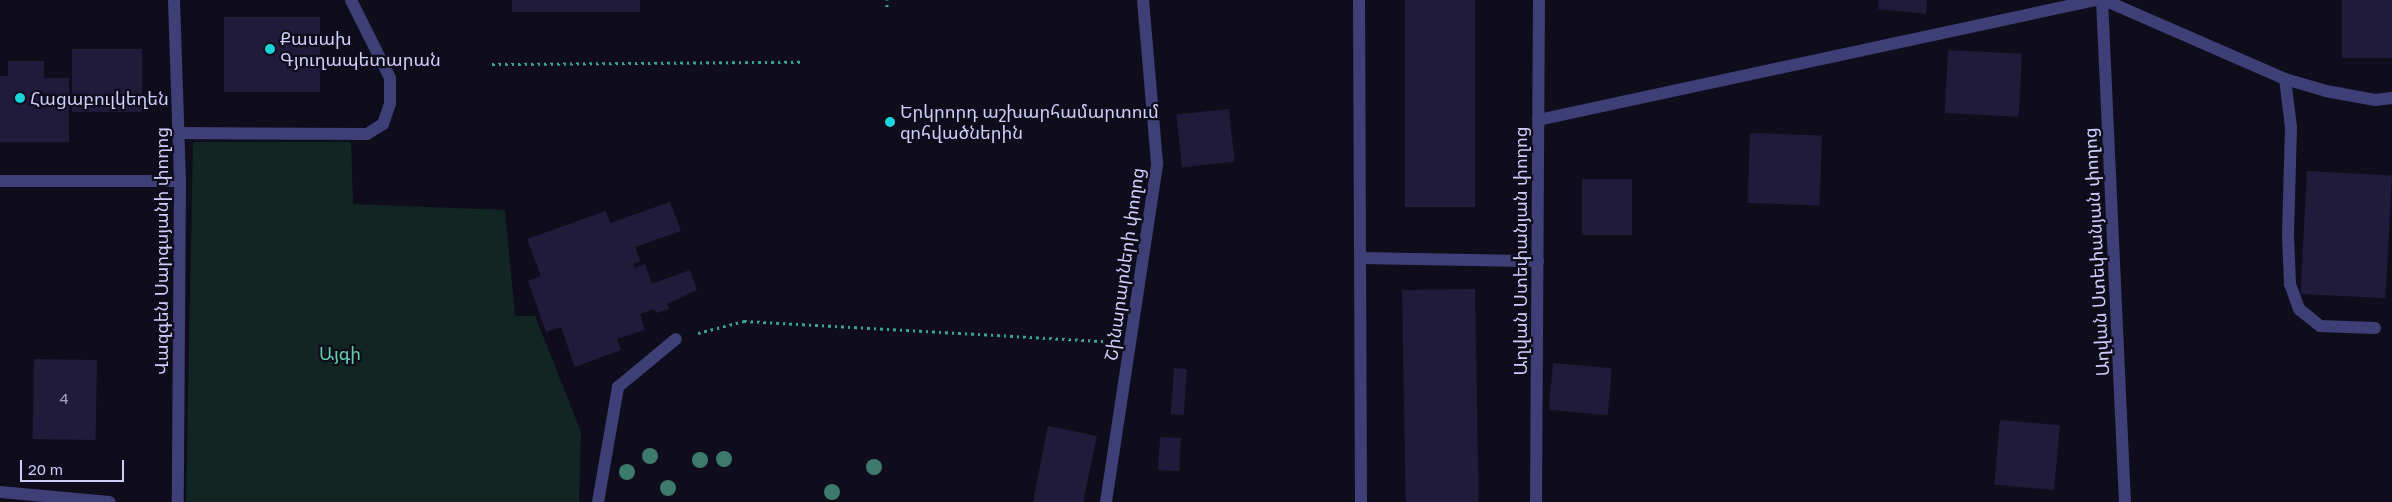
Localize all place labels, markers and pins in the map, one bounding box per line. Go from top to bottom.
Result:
place label: Քասախ Գյուղապետարան [280,28,441,70]
marker: Քասախ Գյուղապետարան [264,43,276,55]
place label: Հացաբուլկեղեն [30,87,169,109]
marker: Հացաբուլկեղեն [14,92,26,104]
place label: Երկրորդ աշխարհամարտում զոհվածներին [900,101,1159,144]
marker: Երկրորդ աշխարհամարտում զոհվածներին [884,116,896,128]

